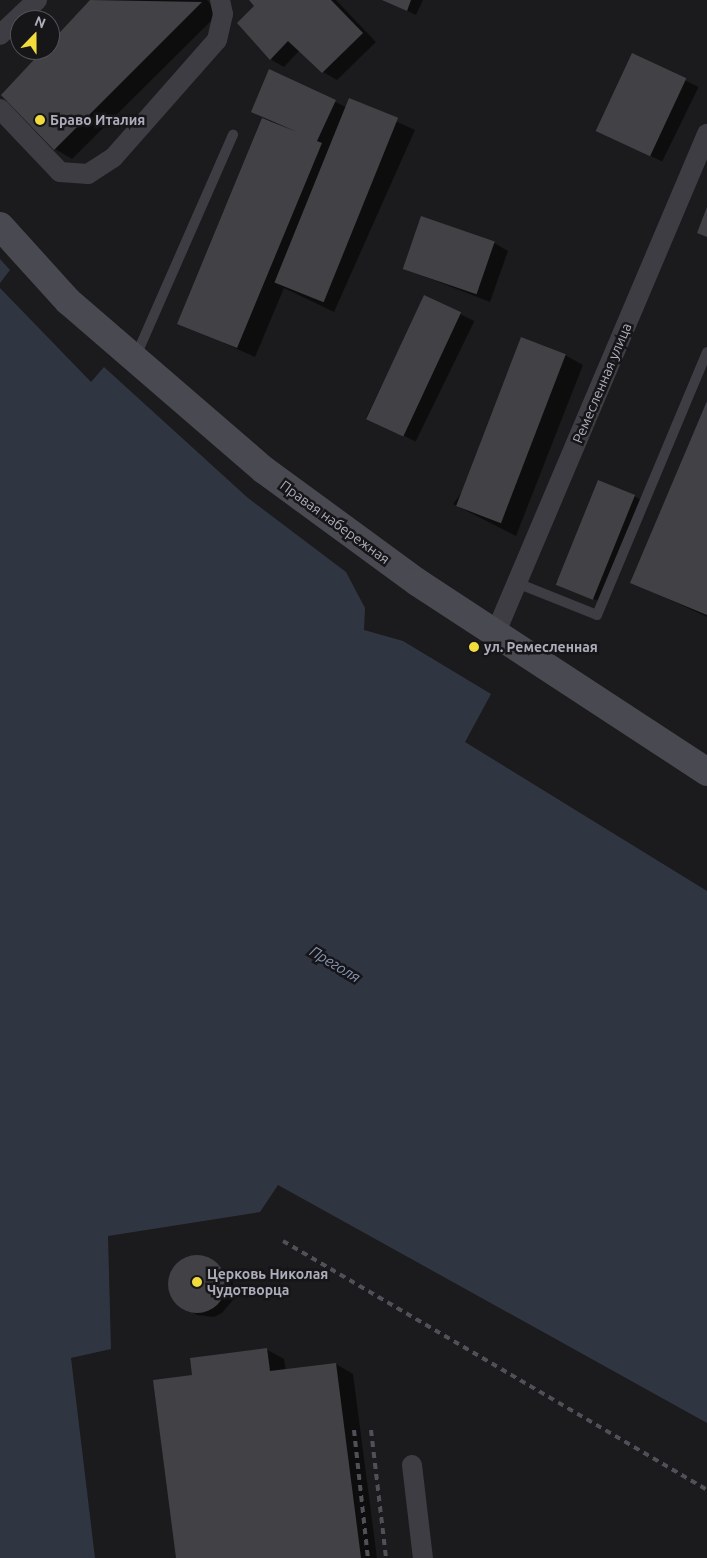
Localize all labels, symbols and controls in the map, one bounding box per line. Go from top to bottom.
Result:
north arrow [10,10,60,60]
text: N [32,13,48,31]
place label: Браво Италия [50,112,145,128]
marker: Браво Италия [34,114,46,126]
street label: Ремесленная улица [569,320,635,446]
street label: Правая набережная [277,477,393,567]
place label: ул. Ремесленная [484,639,598,655]
marker: ул. Ремесленная [468,641,480,653]
water label: Преголя [307,942,363,986]
place label: Церковь Николая Чудотворца [207,1266,328,1298]
marker: Церковь Николая Чудотворца [191,1276,203,1288]

